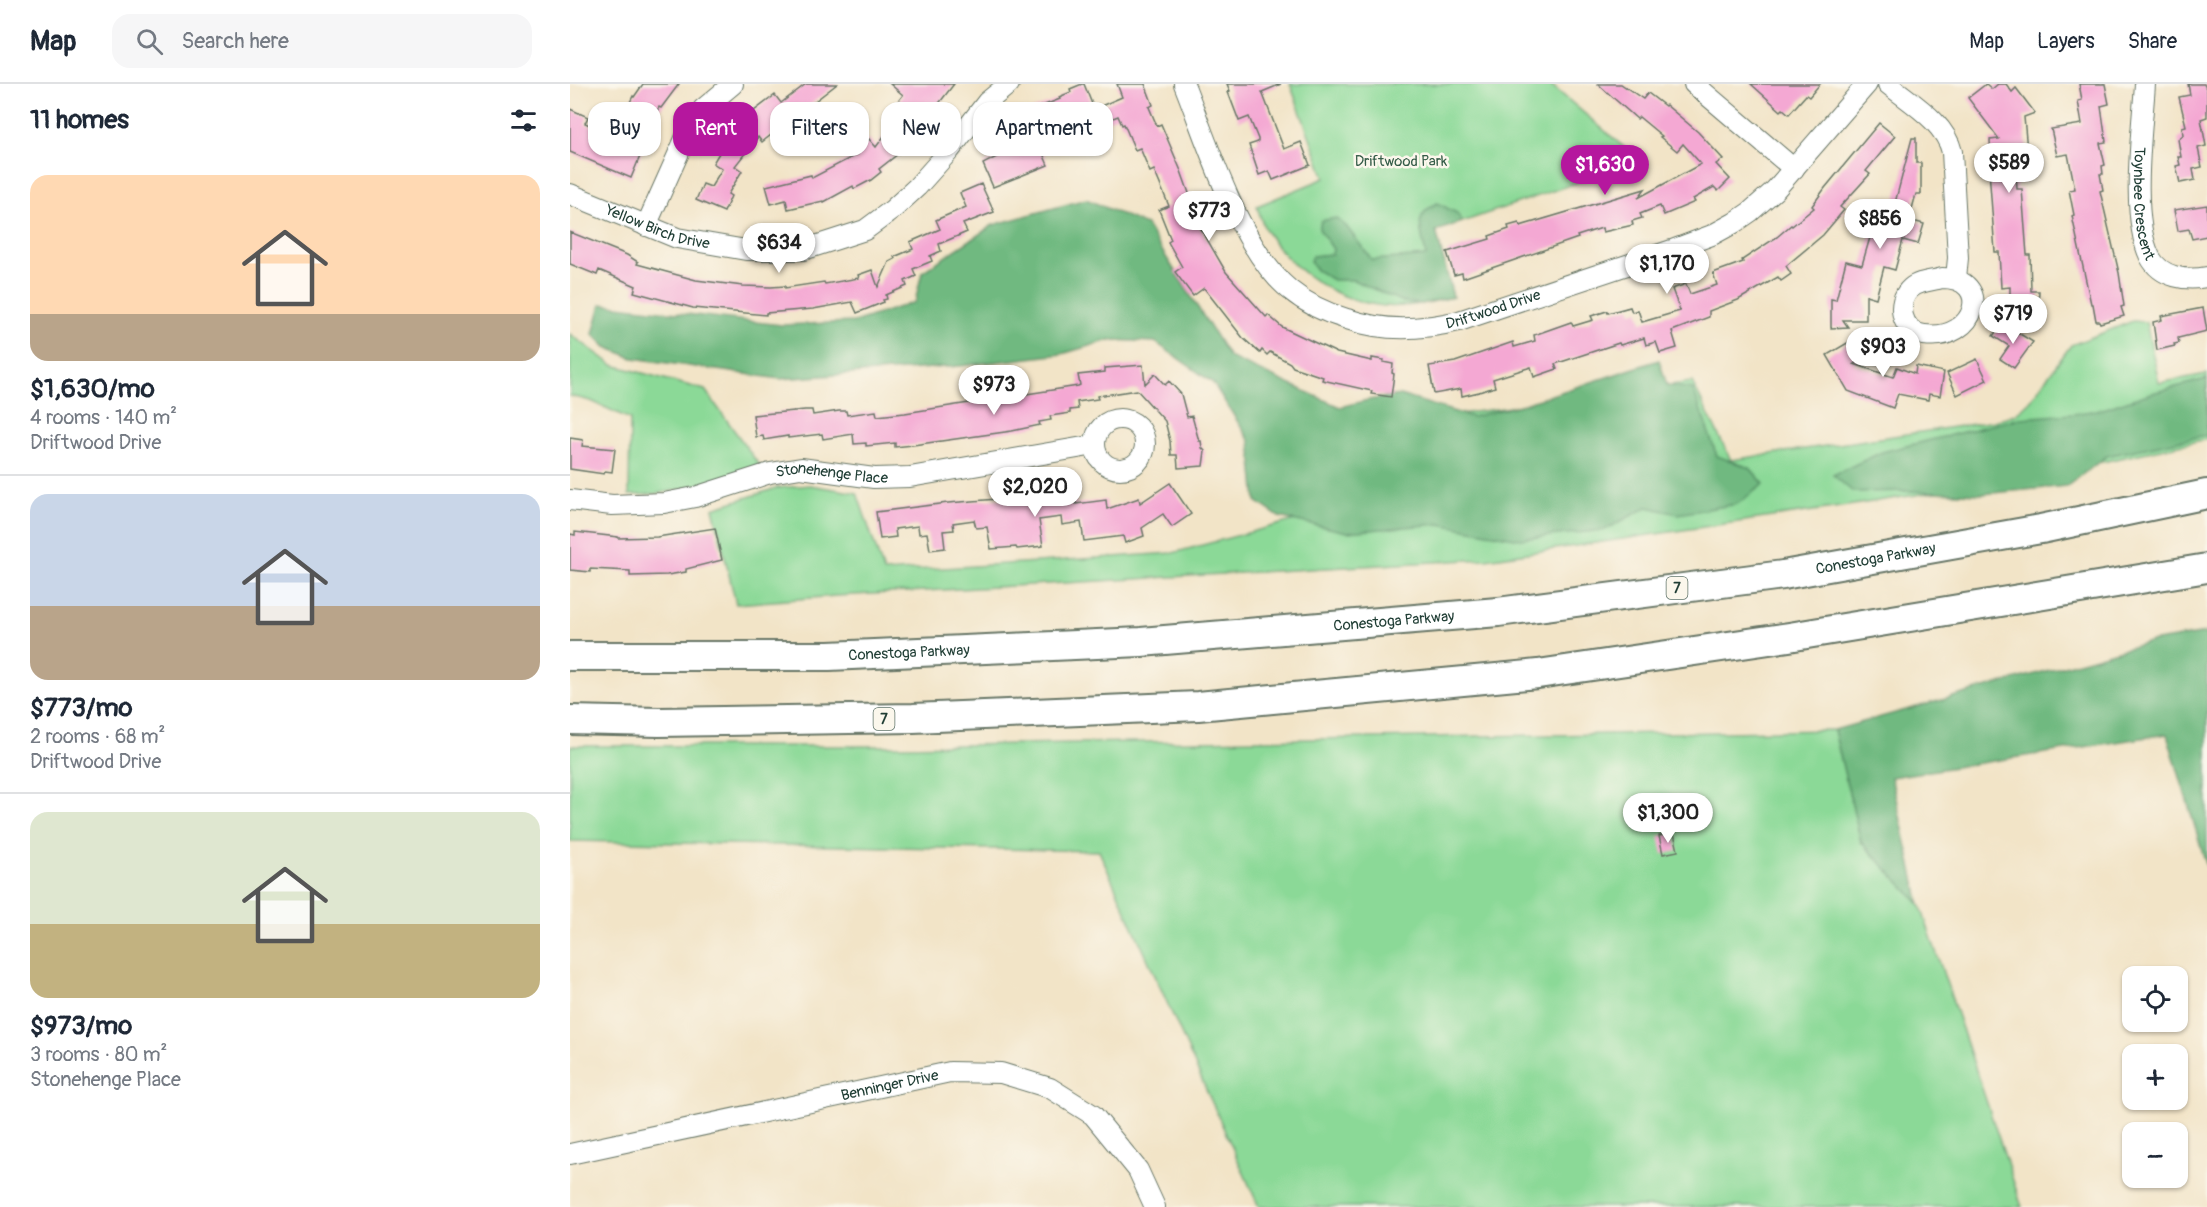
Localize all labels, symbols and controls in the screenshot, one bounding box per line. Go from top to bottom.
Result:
search box [112,14,532,68]
text: Map [30,24,76,59]
icon: search [133,25,166,58]
text: Search here [181,27,289,55]
text: Map [1969,28,2004,55]
text: Layers [2037,28,2095,55]
text: Share [2128,28,2177,55]
chip: Buy [588,102,661,156]
chip: Rent [673,102,758,156]
chip: Filters [770,102,869,156]
chip: New [881,102,961,156]
chip: Apartment [973,102,1113,156]
text: 11 homes [30,104,129,136]
icon: filters [507,104,540,137]
pin: $589 [1973,143,2045,194]
pin: $1,630 [1556,145,1654,196]
street label: Toynbee Crescent [2129,146,2160,264]
text: $589 [1988,150,2030,175]
park label: Driftwood Park [1355,152,1448,171]
text: $1,630 [1575,152,1635,177]
pin: $773 [1173,191,1245,242]
text: $773 [1187,198,1231,223]
pin: $856 [1844,199,1916,250]
street label: Yellow Birch Drive [602,200,712,253]
text: $856 [1858,206,1902,231]
icon: home [231,214,339,322]
pin: $634 [743,223,815,274]
text: $634 [756,230,802,255]
pin: $1,170 [1618,244,1716,295]
text: $1,170 [1639,251,1695,276]
street label: Driftwood Drive [1444,285,1544,333]
pin: $719 [1977,294,2049,345]
text: $719 [1993,301,2033,326]
pin: $903 [1847,327,1919,378]
text: $903 [1860,334,1906,359]
pin: $973 [958,365,1030,416]
text: $973 [973,372,1015,397]
text: $1,630/mo [30,373,155,405]
text: 4 rooms · 140 m² [30,405,177,430]
text: Driftwood Drive [30,430,161,455]
street label: Stonehenge Place [774,458,889,488]
pin: $2,020 [986,467,1084,518]
text: $2,020 [1002,474,1068,499]
icon: home [231,533,339,641]
street label: Conestoga Parkway [1814,538,1938,579]
road number: 7 [1666,577,1688,599]
street label: Conestoga Parkway [1332,606,1456,635]
street label: Conestoga Parkway [848,640,971,665]
text: $773/mo [30,692,133,724]
road number: 7 [874,708,894,730]
text: 2 rooms · 68 m² [30,724,165,749]
text: Driftwood Drive [30,749,161,774]
pin: $1,300 [1619,793,1717,844]
text: $1,300 [1637,800,1699,825]
icon: home [231,851,339,959]
map controls [2122,966,2188,1188]
button: locate [2122,966,2188,1032]
text: $973/mo [30,1010,132,1042]
text: 3 rooms · 80 m² [30,1042,167,1067]
button: + [2122,1044,2188,1110]
street label: Benninger Drive [839,1065,941,1105]
text: Stonehenge Place [30,1067,181,1092]
button: − [2122,1122,2188,1188]

